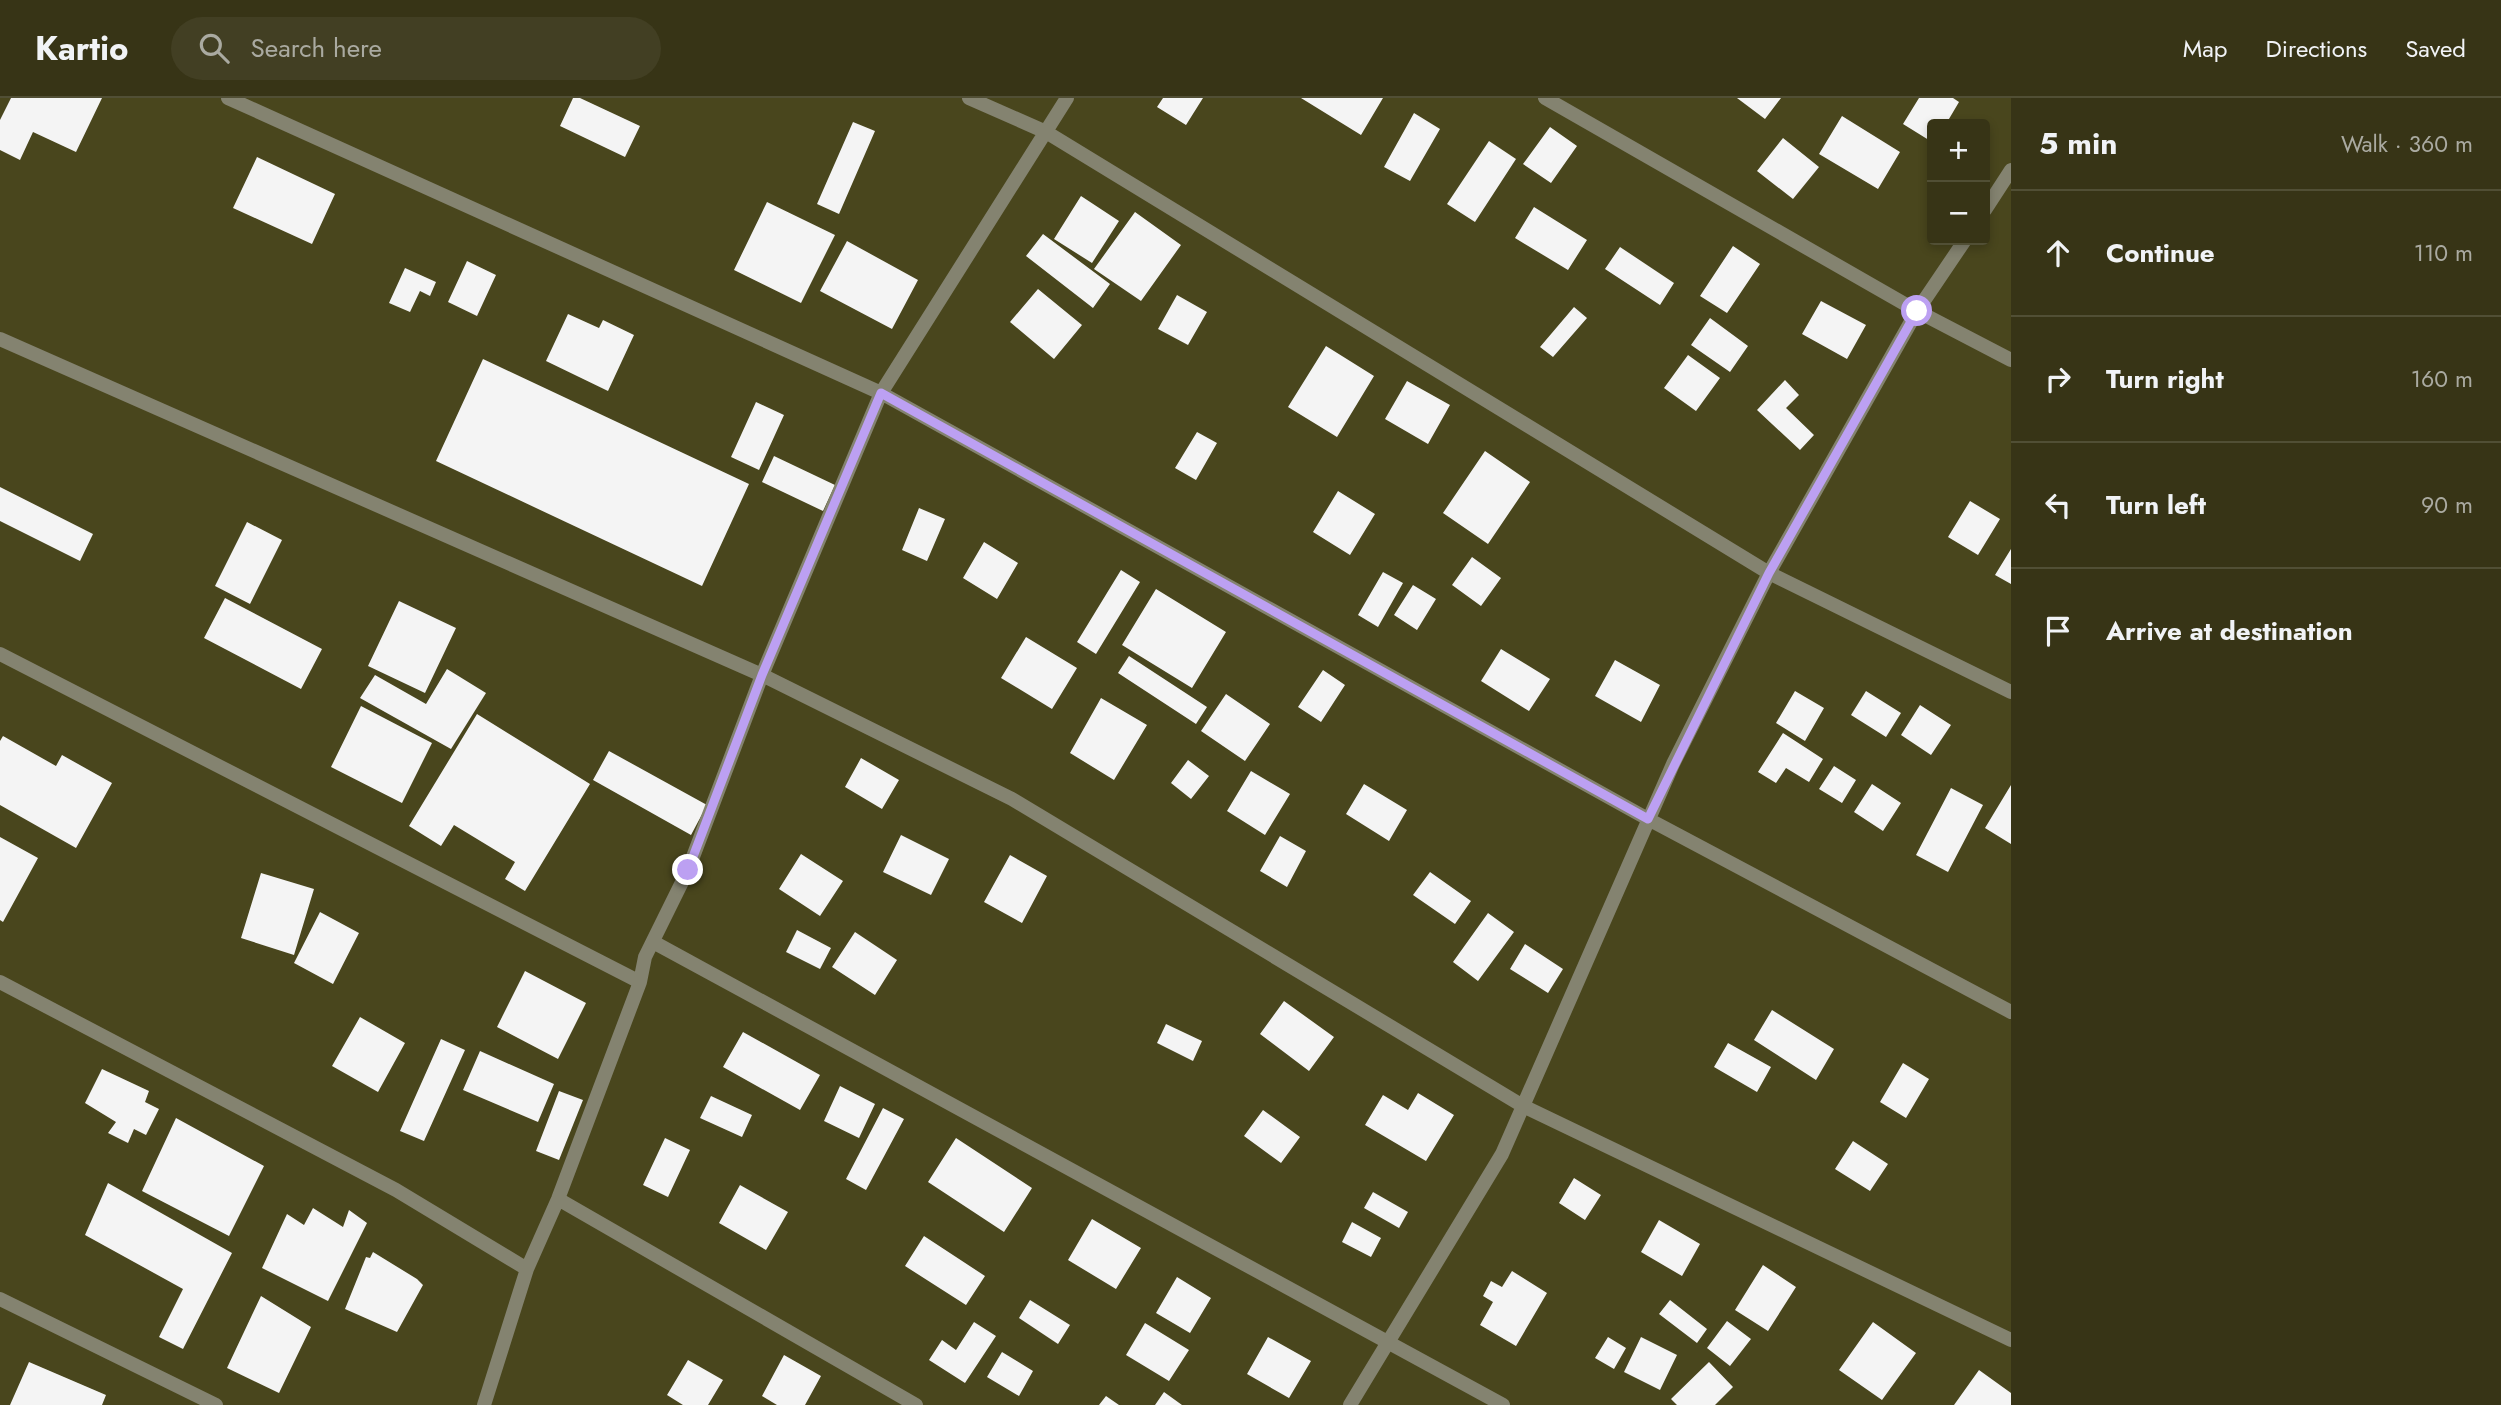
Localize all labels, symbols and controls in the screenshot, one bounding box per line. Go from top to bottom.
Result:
search box [171,17,661,80]
text: Kartio [35,25,129,72]
icon: search [195,29,233,67]
text: Search here [251,29,382,67]
text: Map [2183,31,2228,66]
text: Directions [2266,31,2367,66]
text: Saved [2405,31,2466,66]
map controls [1927,119,1990,245]
button: + [1927,119,1990,182]
text: 5 min [2039,122,2117,165]
text: Walk · 360 m [2341,127,2473,161]
button: − [1927,182,1990,245]
icon: ahead [2039,234,2077,272]
text: Continue [2106,234,2215,272]
text: 110 m [2414,236,2473,270]
route start [1901,295,1932,326]
icon: right [2039,360,2077,398]
text: Turn right [2106,360,2224,398]
text: 160 m [2411,362,2473,396]
icon: left [2039,486,2077,524]
text: Turn left [2106,486,2206,524]
text: 90 m [2421,488,2473,522]
icon: arrive [2039,612,2077,650]
text: Arrive at destination [2106,612,2353,650]
route end [672,854,703,885]

